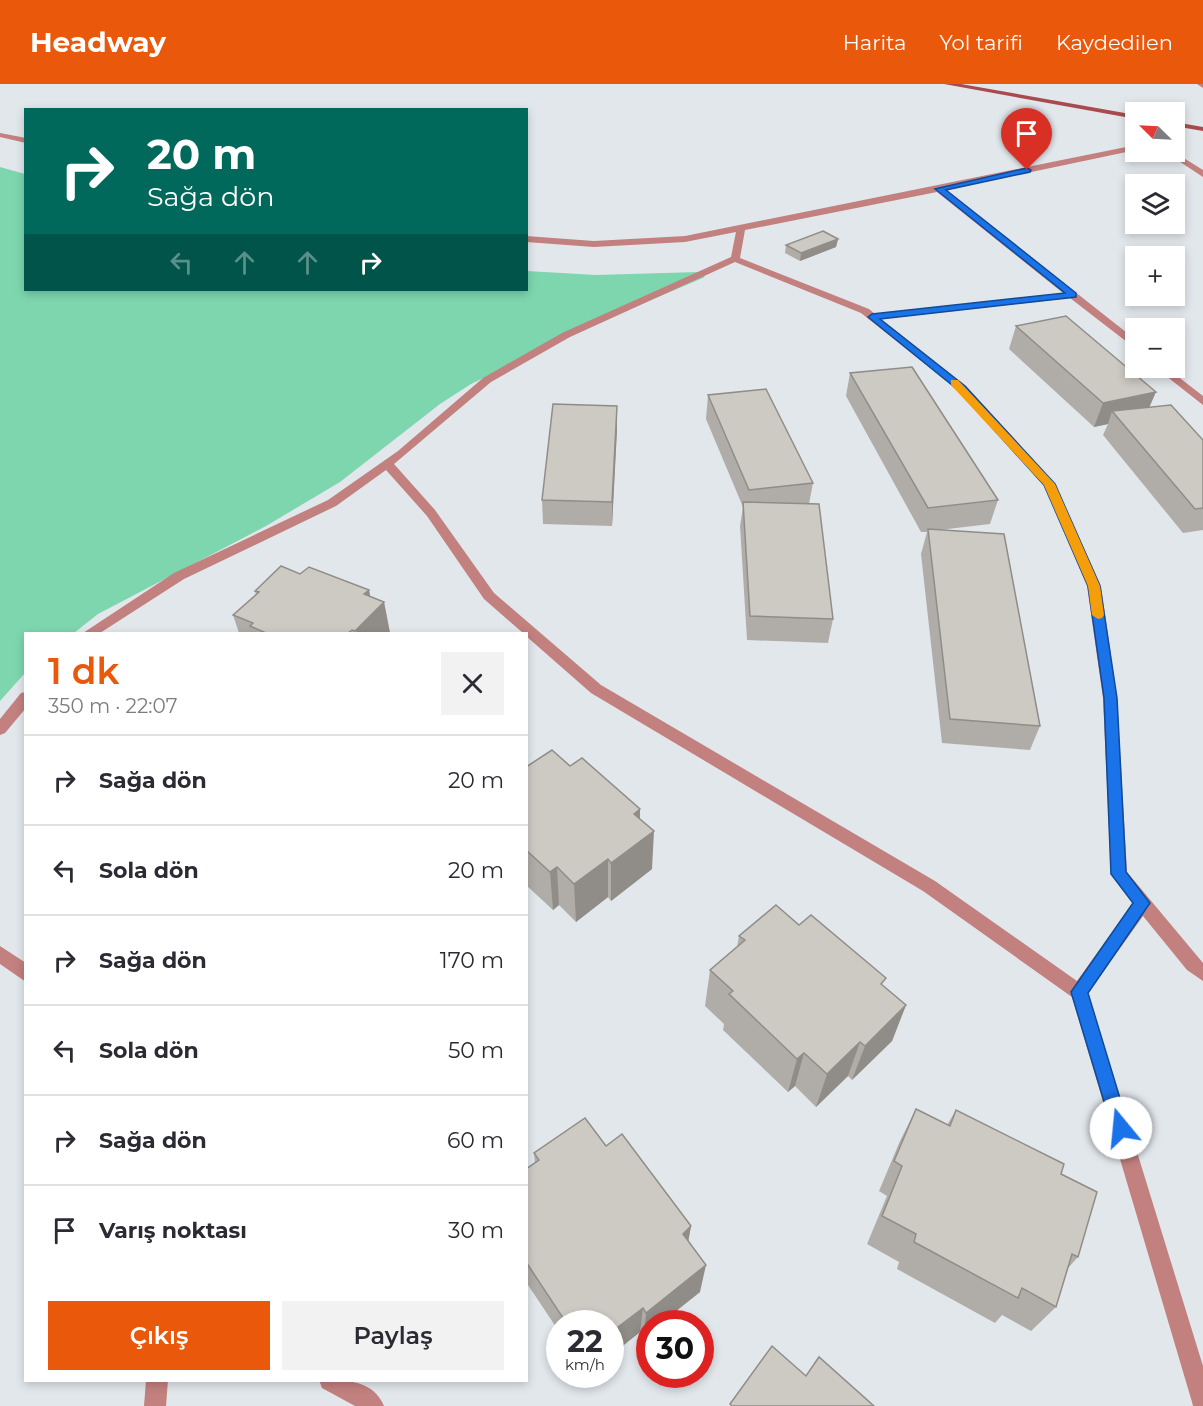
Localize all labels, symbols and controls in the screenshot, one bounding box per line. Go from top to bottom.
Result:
text: Headway [30,25,166,59]
text: Harita [843,30,906,55]
text: Yol tarifi [939,30,1023,55]
text: Kaydedilen [1056,30,1173,55]
north arrow [1125,102,1185,162]
map controls [1125,102,1185,378]
pin [1001,108,1052,170]
icon: arrive [1010,117,1043,150]
text: 20 m [147,128,256,180]
icon: right [48,132,126,210]
button: layers [1125,174,1185,234]
text: Sağa dön [147,180,275,213]
icon: left [165,246,198,279]
icon: ahead [228,246,261,279]
icon: ahead [291,246,324,279]
icon: right [354,246,387,279]
button: + [1125,246,1185,306]
button: − [1125,318,1185,378]
text: 1 dk [48,649,119,693]
button: close [441,652,504,715]
text: 350 m · 22:07 [48,694,177,718]
icon: right [48,764,81,797]
text: Sağa dön [99,767,207,794]
text: 20 m [448,767,504,794]
icon: left [48,854,81,887]
text: Sola dön [99,857,199,884]
text: 20 m [448,857,504,884]
icon: right [48,944,81,977]
text: Sağa dön [99,947,207,974]
text: 170 m [440,947,504,974]
icon: left [48,1034,81,1067]
text: Sola dön [99,1037,199,1064]
text: 50 m [448,1037,504,1064]
position arrow [1089,1096,1153,1160]
icon: right [48,1124,81,1157]
text: Sağa dön [99,1127,207,1154]
text: 60 m [447,1127,504,1154]
icon: arrive [48,1214,81,1247]
text: Varış noktası [99,1217,247,1244]
text: 30 m [448,1217,504,1244]
button: Çıkış [48,1301,270,1370]
button: Paylaş [282,1301,504,1370]
speed limit sign: 30 [636,1310,714,1388]
text: 22 [567,1323,603,1360]
text: km/h [565,1355,605,1374]

